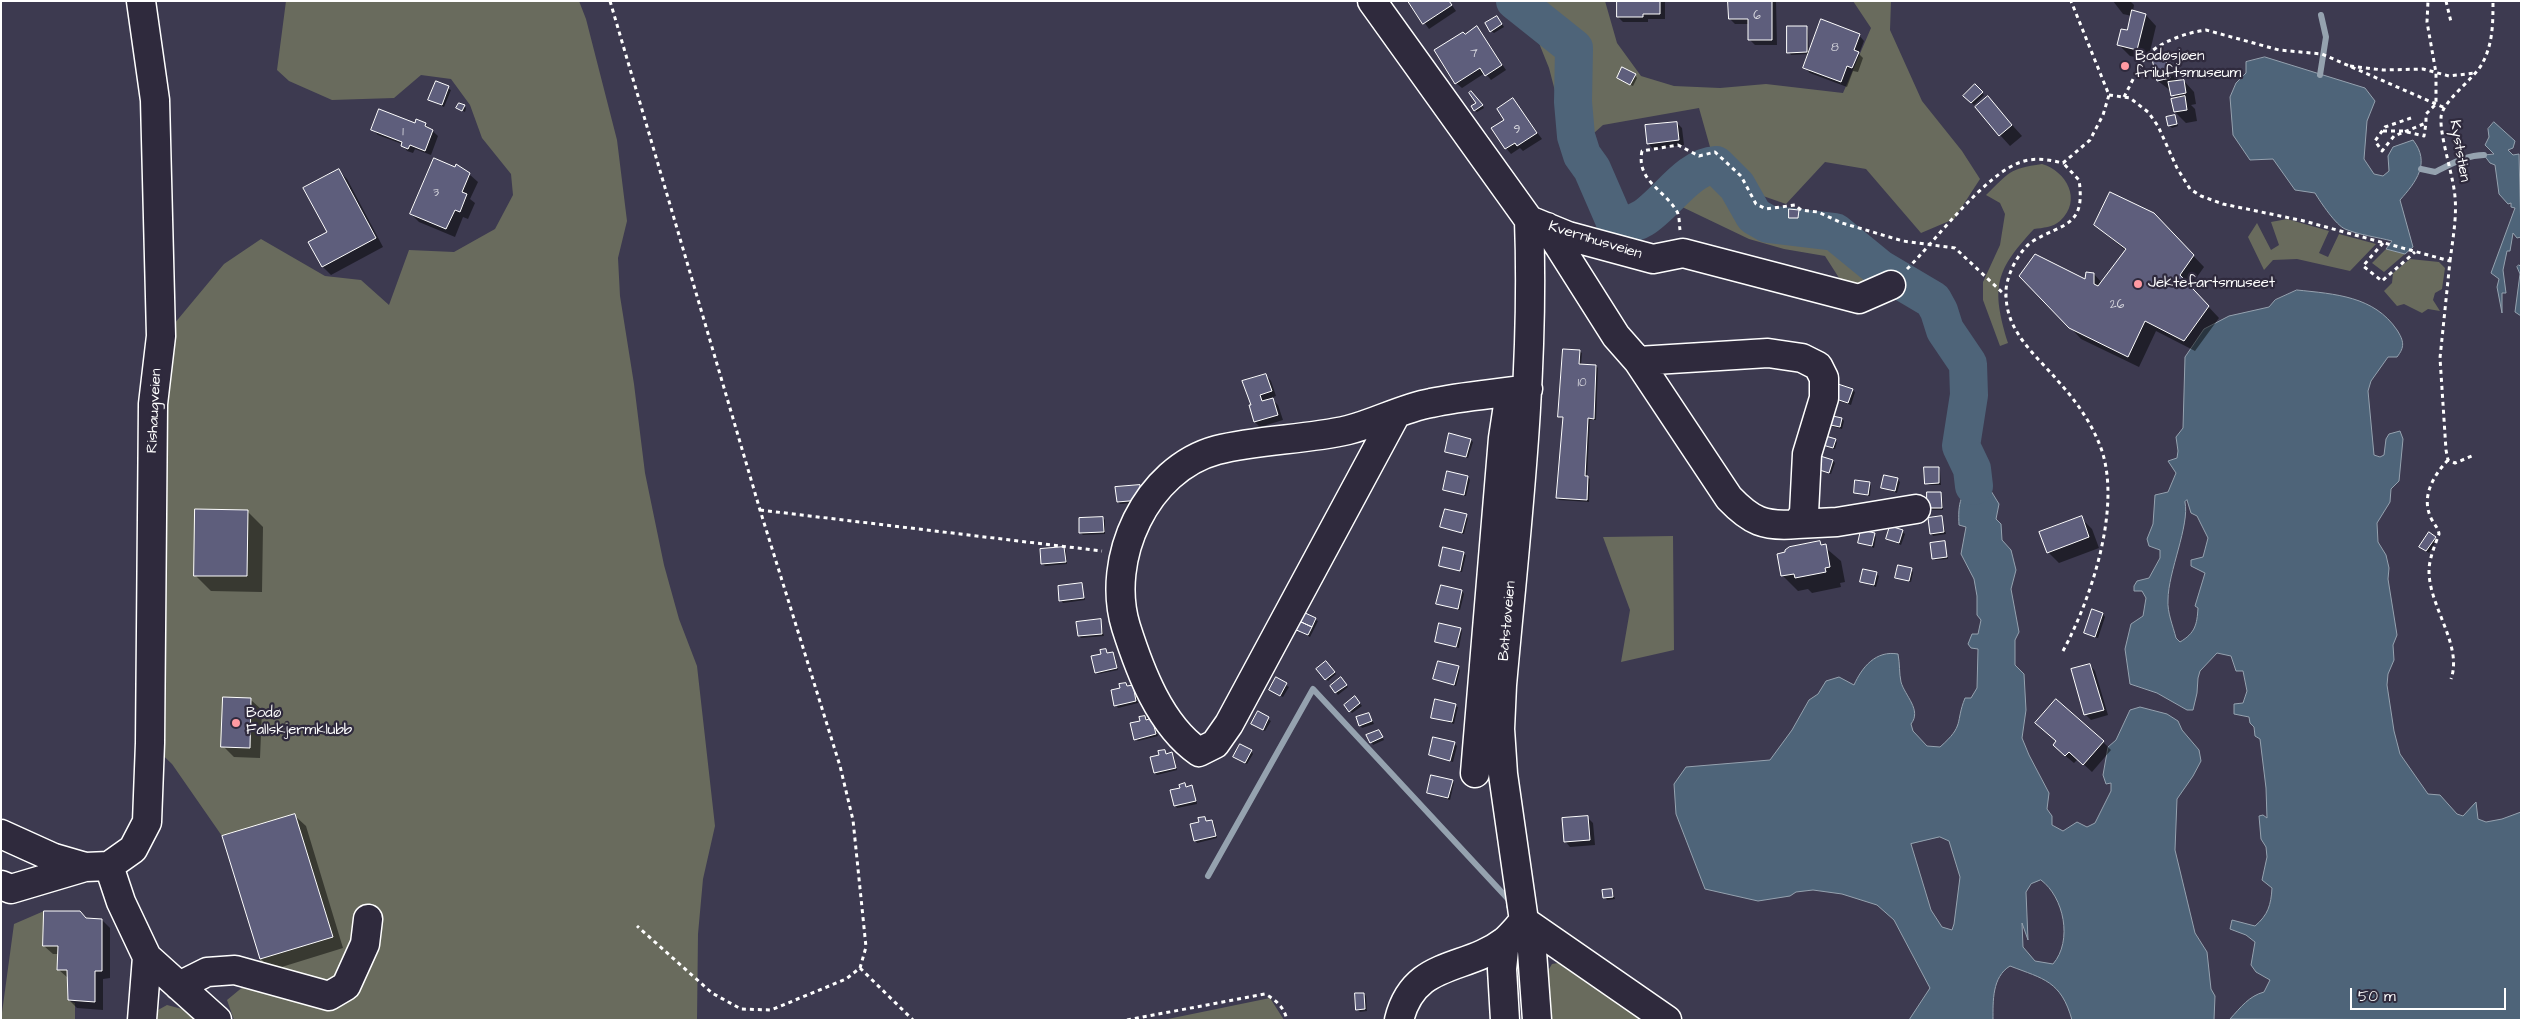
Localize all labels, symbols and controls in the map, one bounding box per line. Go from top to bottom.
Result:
house number: 6 [1753,9,1761,23]
house number: 8 [1831,41,1839,55]
house number: 7 [1470,47,1478,61]
place label: Bodøsjøen friluftsmuseum [2135,48,2241,83]
marker: Bodøsjøen friluftsmuseum [2119,60,2131,72]
street label: Kyststien [2445,119,2473,183]
house number: 9 [1514,123,1520,137]
house number: 1 [402,125,404,139]
house number: 3 [433,186,439,200]
street label: Kvernhusveien [1546,218,1644,264]
place label: Jektefartsmuseet [2148,275,2275,293]
marker: Jektefartsmuseet [2132,278,2144,290]
house number: 26 [2110,298,2124,312]
street label: Rishaugveien [144,368,166,454]
house number: 10 [1577,376,1587,390]
street label: Båtstøveien [1496,580,1520,662]
place label: Bodø Fallskjermklubb [246,705,352,740]
marker: Bodø Fallskjermklubb [230,717,242,729]
scale bar [2352,978,2508,1010]
text: 50 m [2358,986,2396,1007]

